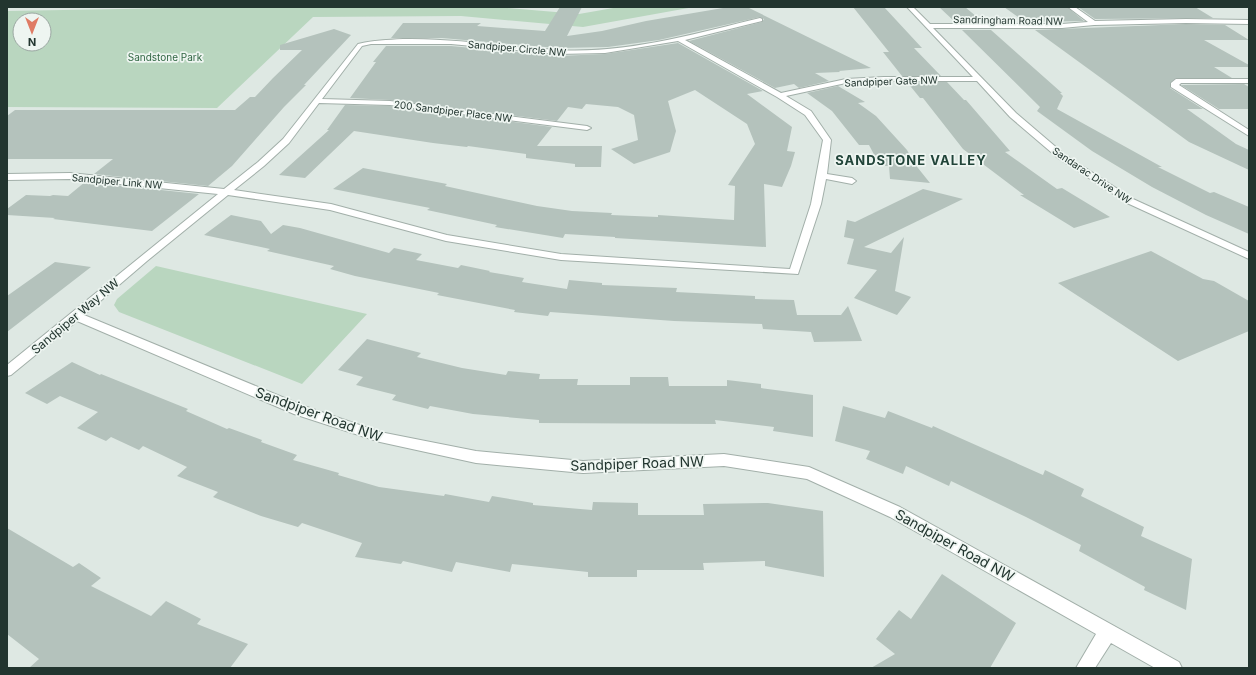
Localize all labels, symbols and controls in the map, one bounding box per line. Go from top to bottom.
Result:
north arrow [12,12,52,52]
street label: Sandringham Road NW [953,13,1063,27]
text: N [28,35,36,49]
street label: Sandpiper Circle NW [467,38,567,58]
park label: Sandstone Park [128,51,203,63]
street label: Sandpiper Gate NW [844,73,938,89]
street label: 200 Sandpiper Place NW [393,98,513,124]
street label: Sandarac Drive NW [1050,144,1134,206]
district label: SANDSTONE VALLEY [835,152,987,168]
street label: Sandpiper Link NW [71,171,163,191]
street label: Sandpiper Way NW [28,275,122,357]
street label: Sandpiper Road NW [253,383,385,445]
street label: Sandpiper Road NW [570,452,704,474]
street label: Sandpiper Road NW [892,505,1018,585]

